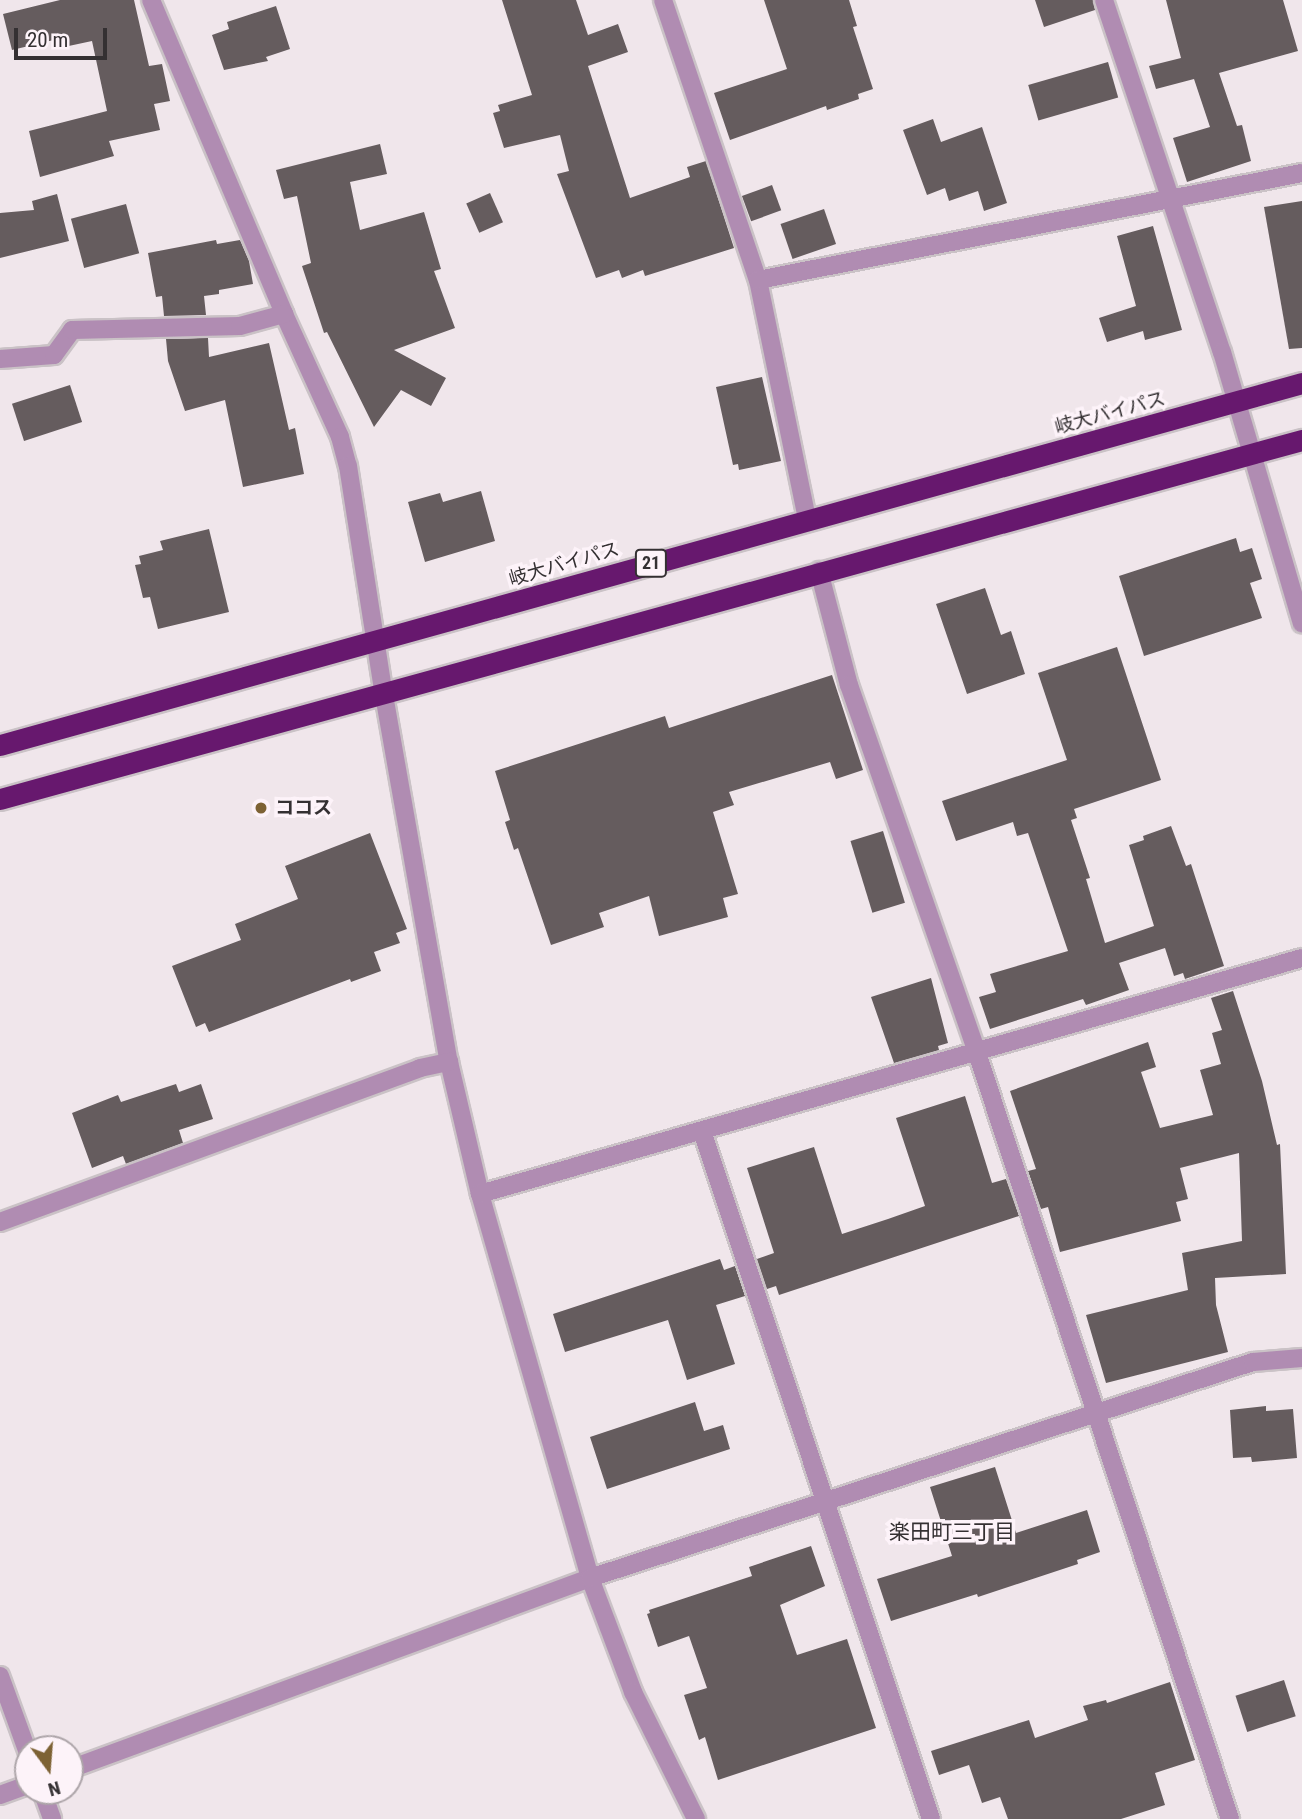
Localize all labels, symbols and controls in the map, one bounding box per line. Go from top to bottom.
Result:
scale bar [18,14,110,58]
text: 20 m [27,28,68,52]
street label: 岐大バイパス [1052,387,1168,439]
street label: 岐大バイパス [506,537,622,591]
road number: 21 [634,548,668,578]
place label: ココス [275,797,332,819]
marker: ココス [253,800,269,816]
district label: 楽田町三丁目 [889,1519,1015,1545]
north arrow [14,1735,84,1805]
text: N [46,1776,63,1801]

